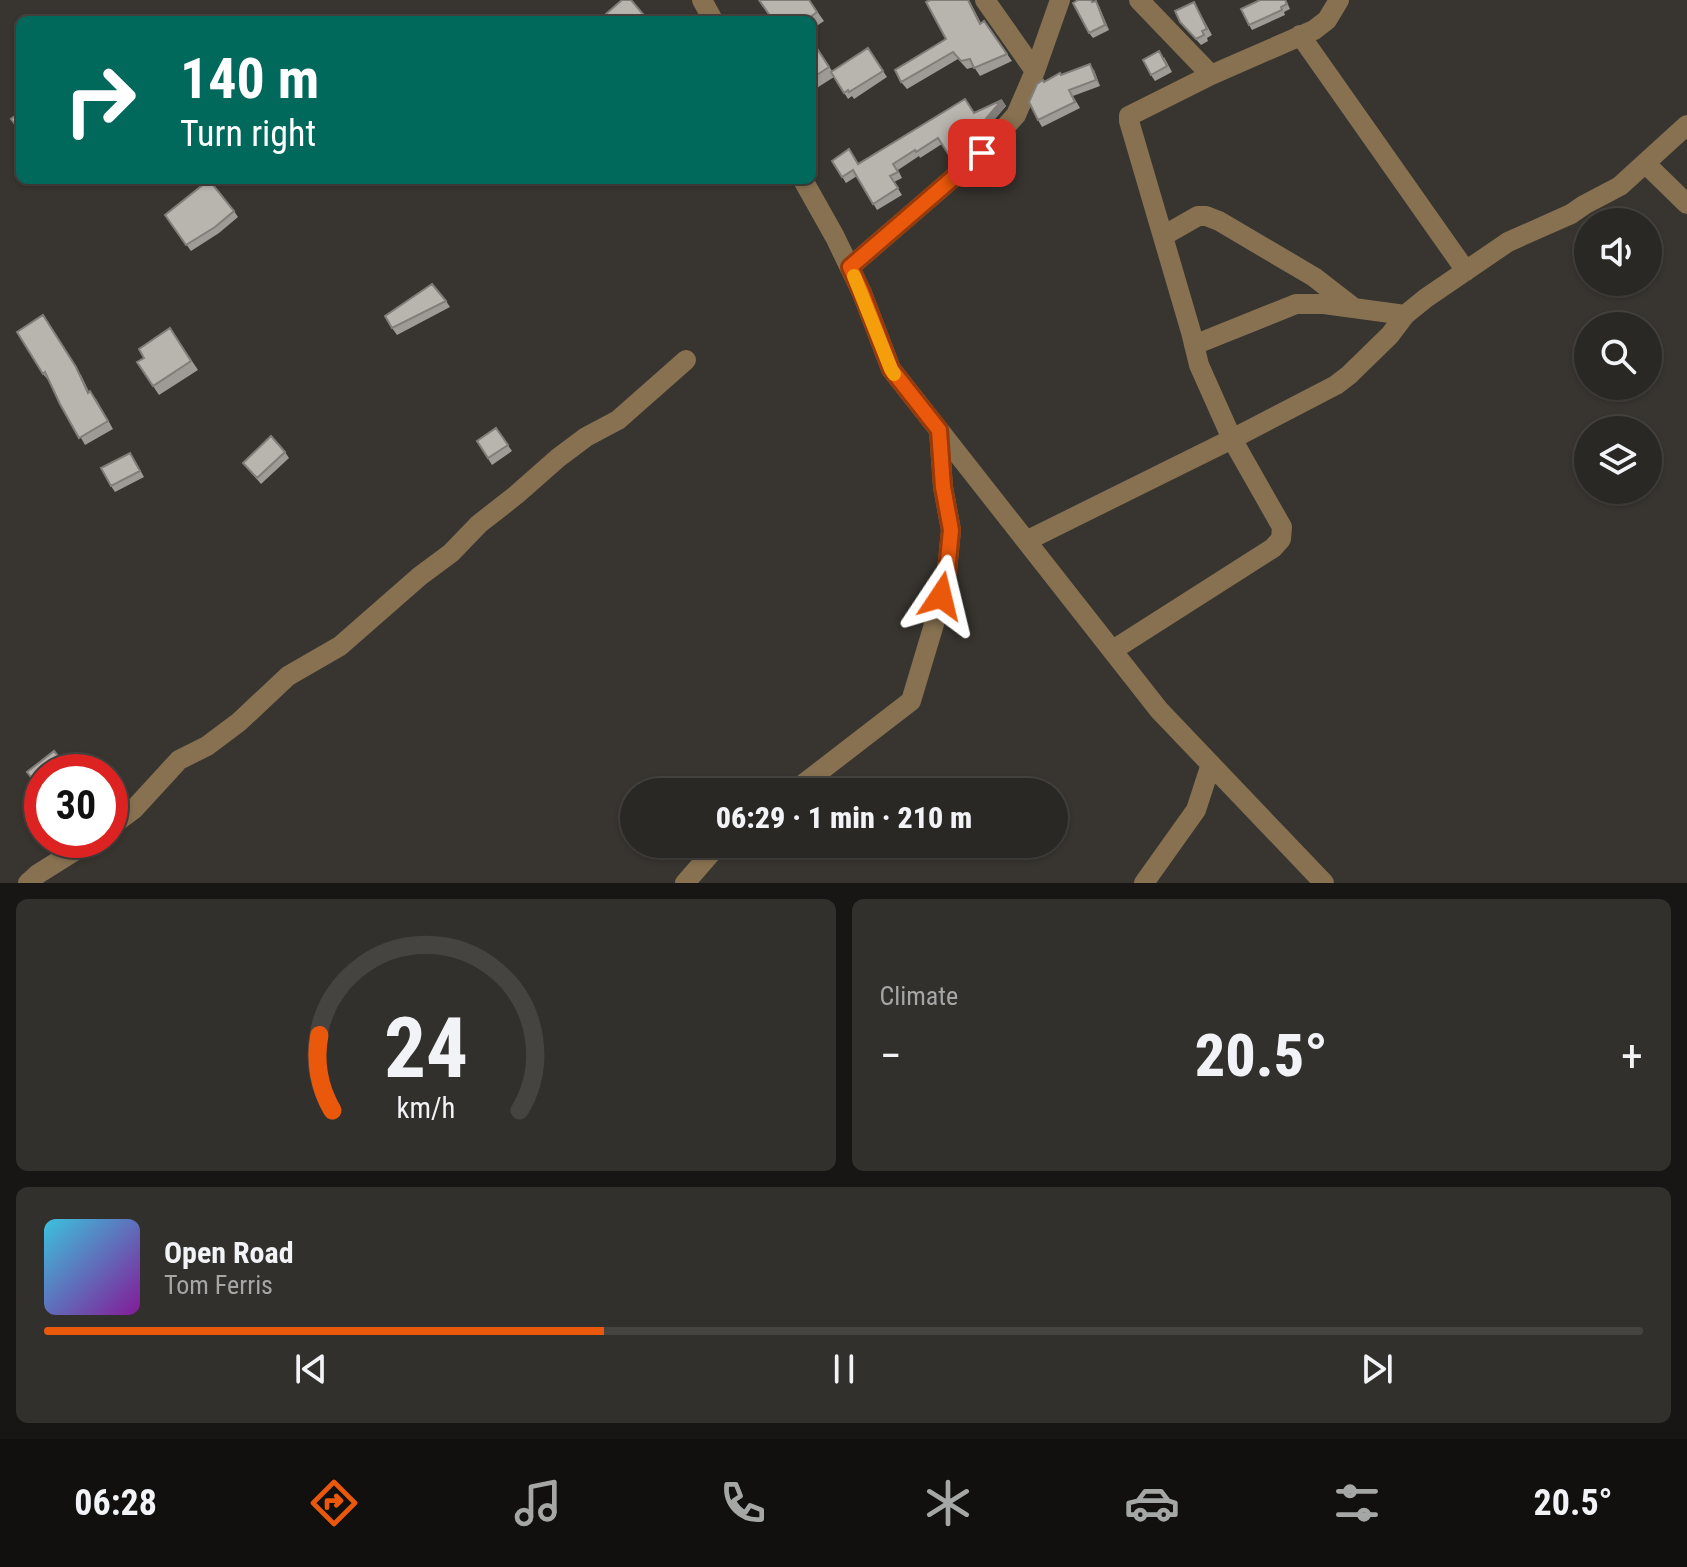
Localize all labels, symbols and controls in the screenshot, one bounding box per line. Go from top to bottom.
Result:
text: 140 m [180,46,319,112]
icon: right [48,48,152,152]
text: Turn right [180,113,316,155]
pin [948,119,1016,187]
icon: arrive [960,131,1004,175]
map controls [1574,208,1662,504]
button: sound [1574,208,1662,296]
button: search [1574,312,1662,400]
button: layers [1574,416,1662,504]
position arrow [899,554,983,638]
speed limit sign: 30 [24,754,128,858]
text: 06:29 · 1 min · 210 m [716,800,972,835]
text: Climate [880,981,958,1011]
text: 24 [384,1000,468,1097]
text: 20.5° [1195,1020,1328,1091]
text: − [880,1030,902,1082]
text: + [1621,1030,1643,1082]
text: km/h [396,1091,455,1125]
text: Open Road [164,1235,294,1270]
text: Tom Ferris [164,1270,273,1300]
icon: previous [289,1347,333,1391]
icon: pause [822,1347,866,1391]
icon: next [1355,1347,1399,1391]
icon: directions [306,1475,362,1531]
icon: music [510,1475,566,1531]
icon: phone [715,1475,771,1531]
icon: climate [920,1475,976,1531]
icon: car [1124,1475,1180,1531]
icon: filters [1329,1475,1385,1531]
text: 06:28 [74,1482,157,1524]
text: 20.5° [1534,1482,1613,1524]

